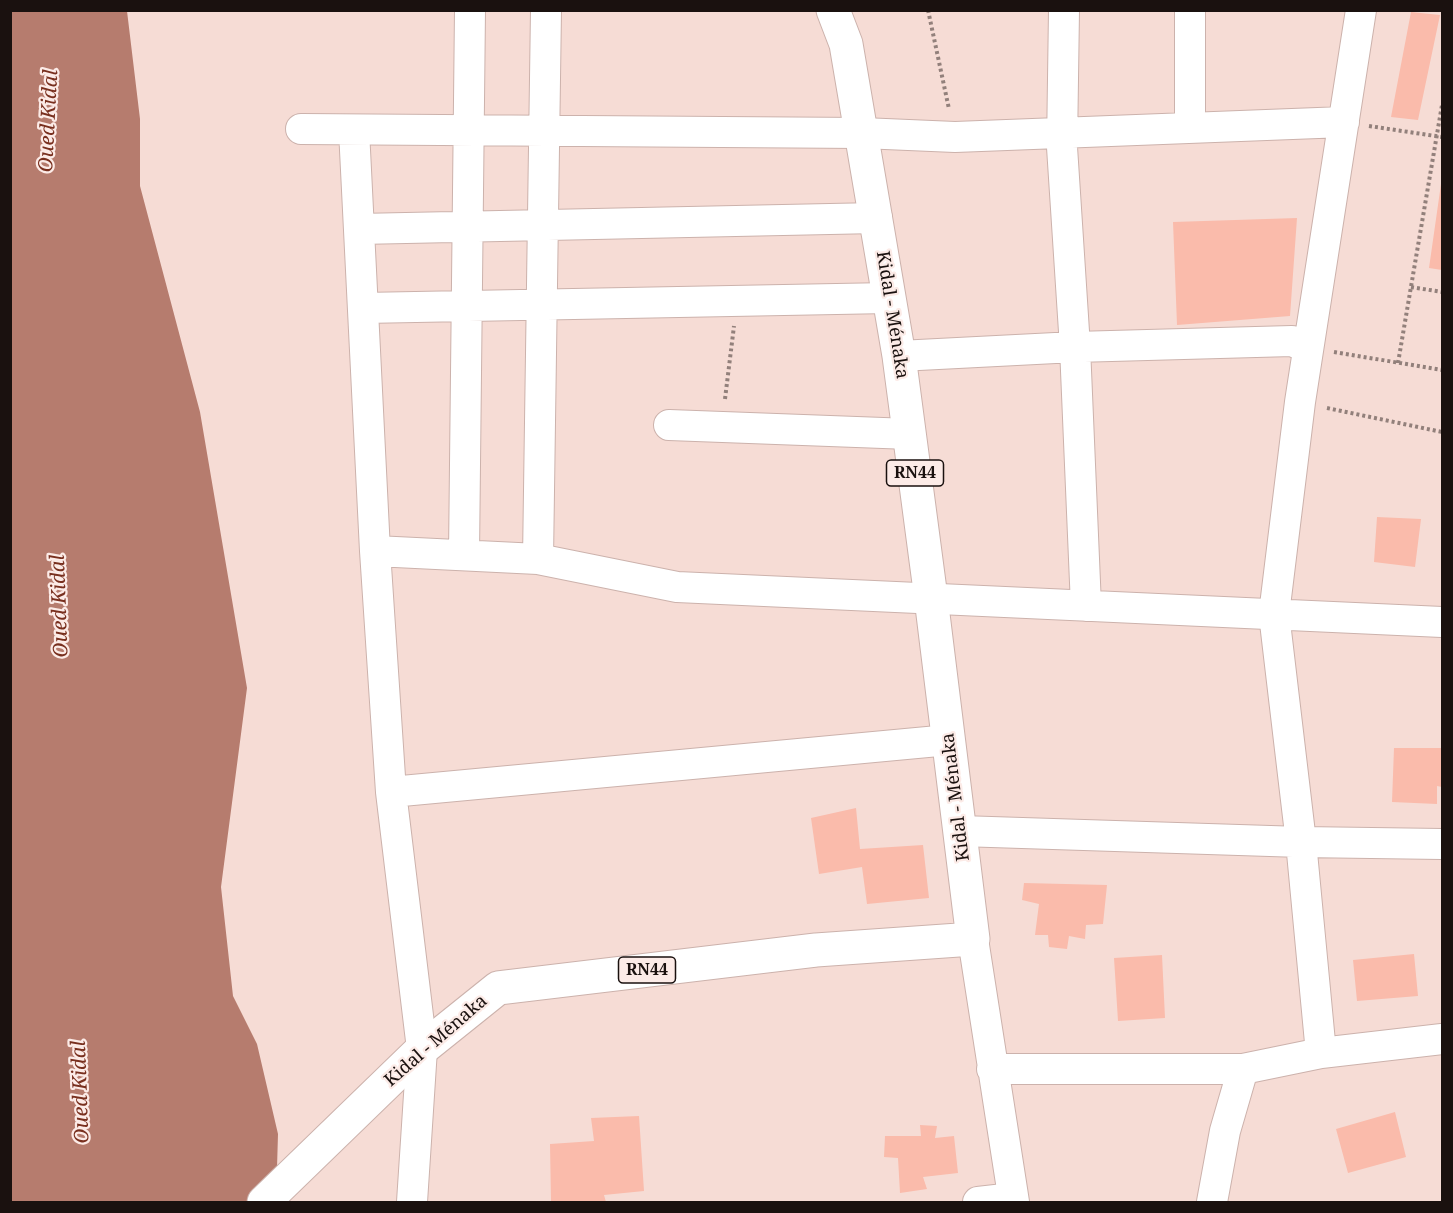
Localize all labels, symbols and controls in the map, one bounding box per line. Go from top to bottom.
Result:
water label: Oued Kidal [34,69,64,173]
street label: Kidal - Ménaka [871,250,913,380]
road number: RN44 [886,460,944,486]
water label: Oued Kidal [46,554,74,658]
street label: Kidal - Ménaka [937,732,975,862]
road number: RN44 [618,957,676,983]
street label: Kidal - Ménaka [380,991,492,1091]
water label: Oued Kidal [67,1040,95,1144]

